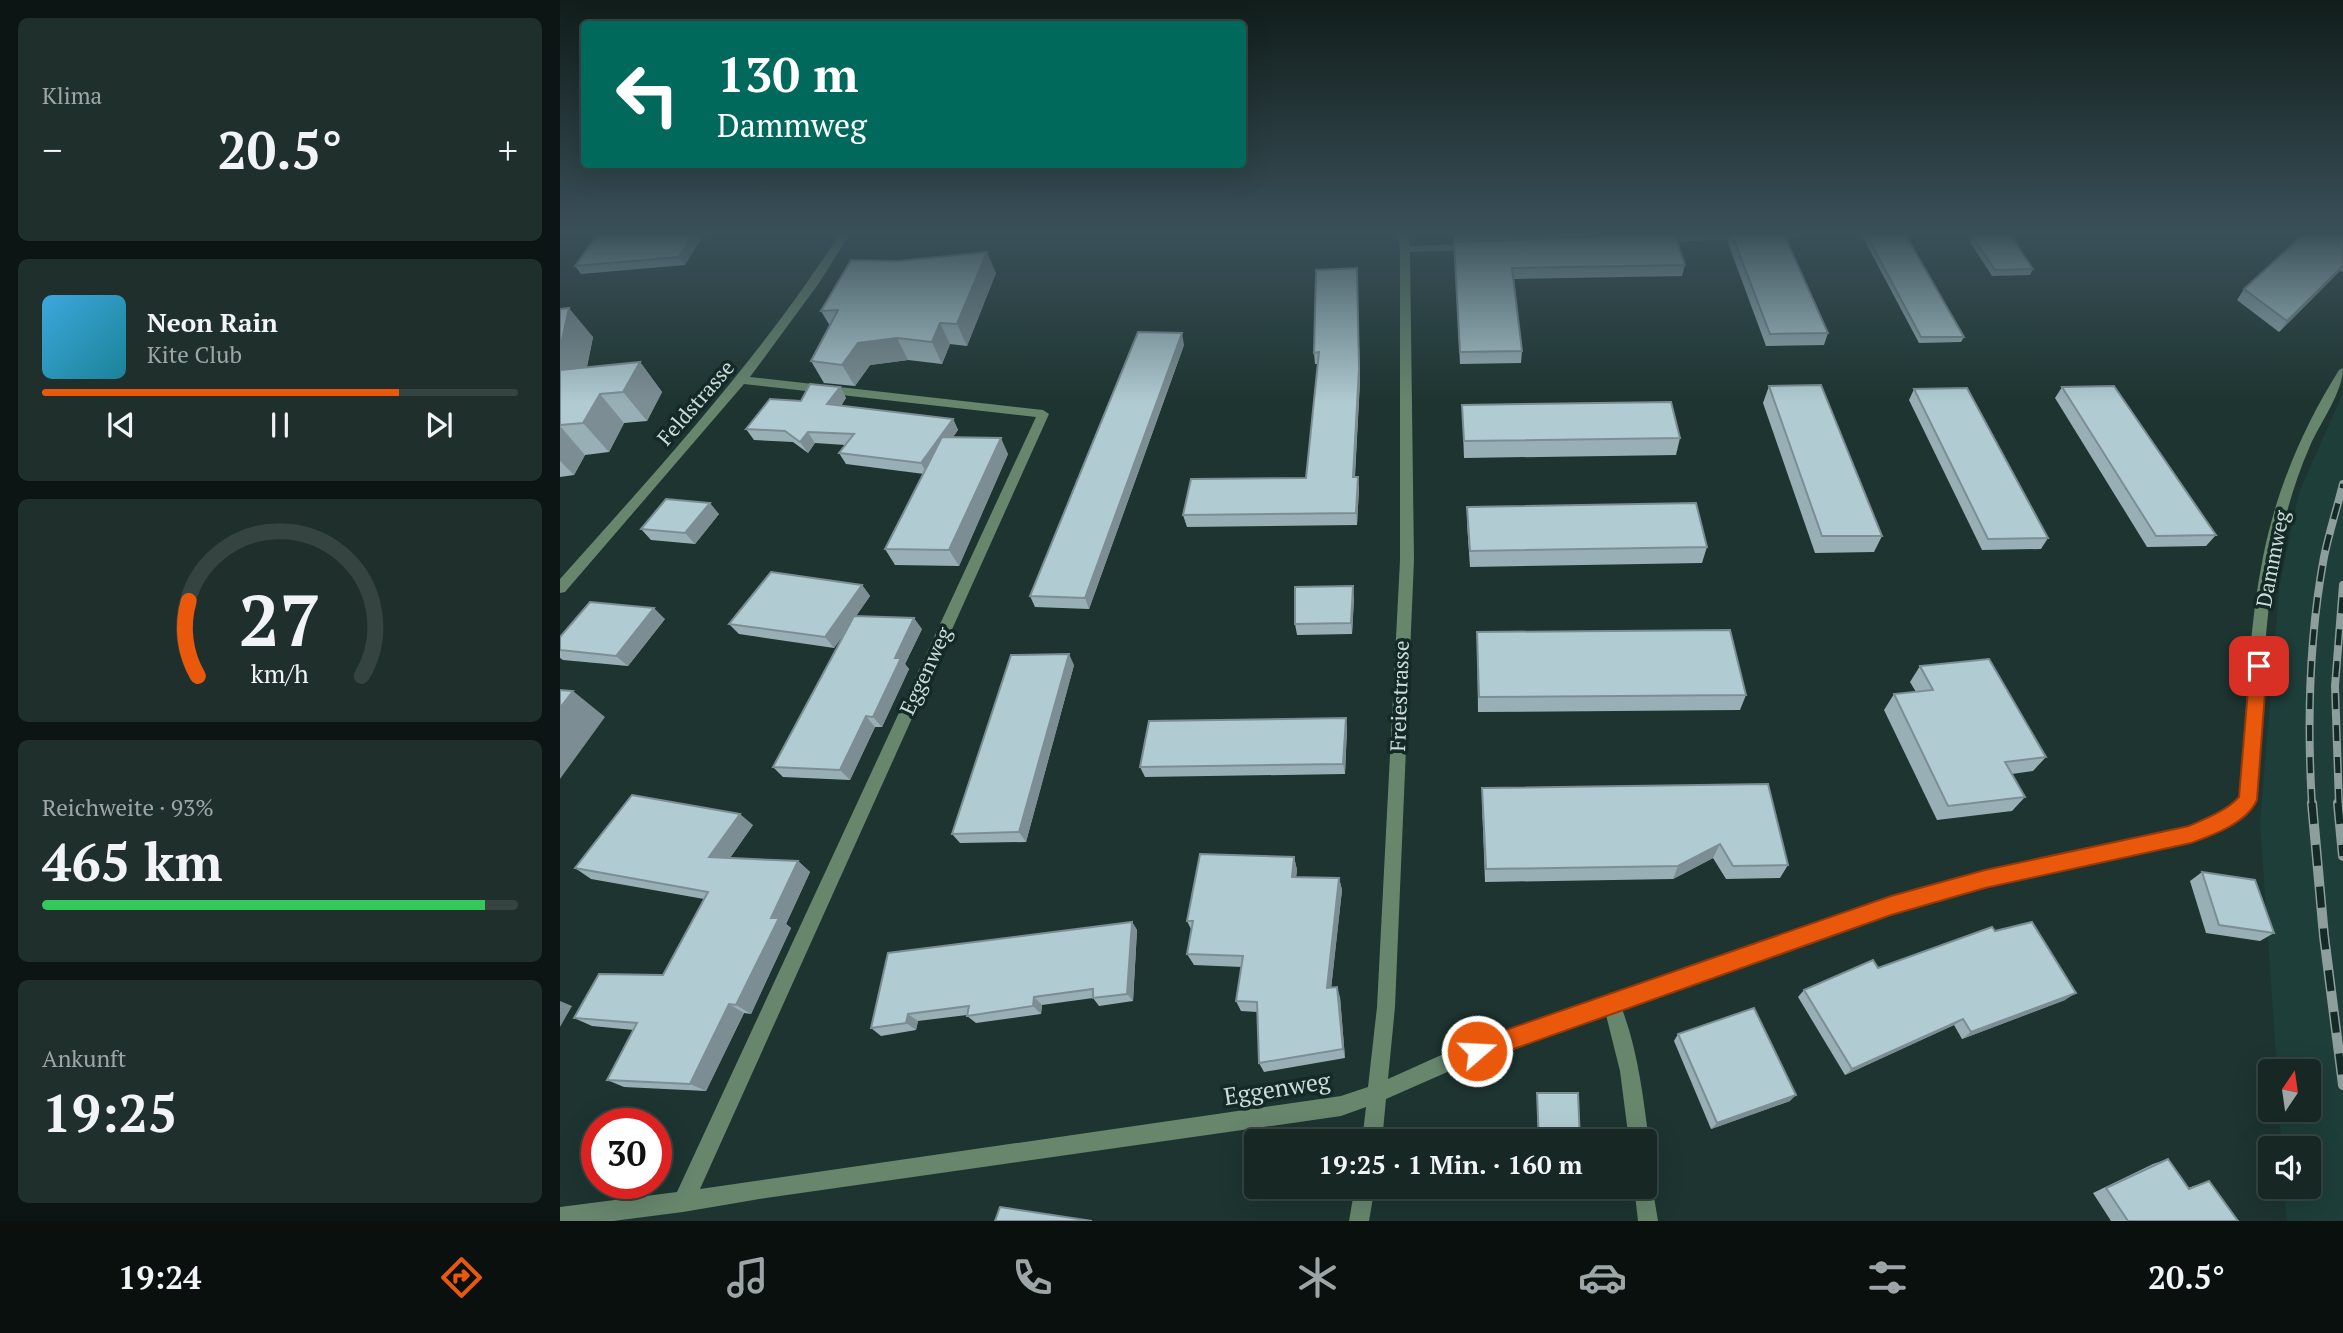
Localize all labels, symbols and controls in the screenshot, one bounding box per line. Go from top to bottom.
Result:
text: 130 m [717,41,859,106]
icon: left [602,49,693,140]
text: Klima [42,80,102,111]
text: Dammweg [717,104,867,146]
text: 20.5° [217,115,343,184]
text: − [42,125,62,175]
text: + [498,125,518,175]
text: Neon Rain [147,305,278,339]
text: Kite Club [147,339,242,370]
street label: Feldstrasse [650,354,740,451]
icon: previous [102,406,140,444]
icon: pause [261,406,299,444]
icon: next [420,406,458,444]
street label: Dammweg [2249,507,2295,610]
text: 27 [239,571,321,668]
street label: Eggenweg [893,621,958,719]
pin [2229,636,2289,696]
street label: Freiestrasse [1383,640,1415,752]
icon: arrive [2240,647,2278,685]
text: km/h [251,657,309,690]
text: Reichweite · 93% [42,792,214,823]
text: 465 km [42,827,223,896]
position arrow [1440,1014,1514,1088]
text: Ankunft [42,1043,126,1074]
north arrow [2258,1059,2320,1122]
map controls [2258,1059,2321,1199]
street label: Eggenweg [1221,1064,1333,1112]
text: 19:25 [42,1078,177,1147]
speed limit sign: 30 [581,1108,672,1199]
button: sound [2258,1136,2321,1199]
text: 19:25 · 1 Min. · 160 m [1318,1147,1583,1181]
icon: directions [437,1253,486,1302]
icon: music [723,1253,772,1302]
icon: phone [1008,1253,1057,1302]
icon: climate [1293,1253,1342,1302]
icon: car [1578,1253,1627,1302]
icon: filters [1863,1253,1912,1302]
text: 19:24 [118,1256,201,1298]
text: 20.5° [2148,1256,2225,1298]

